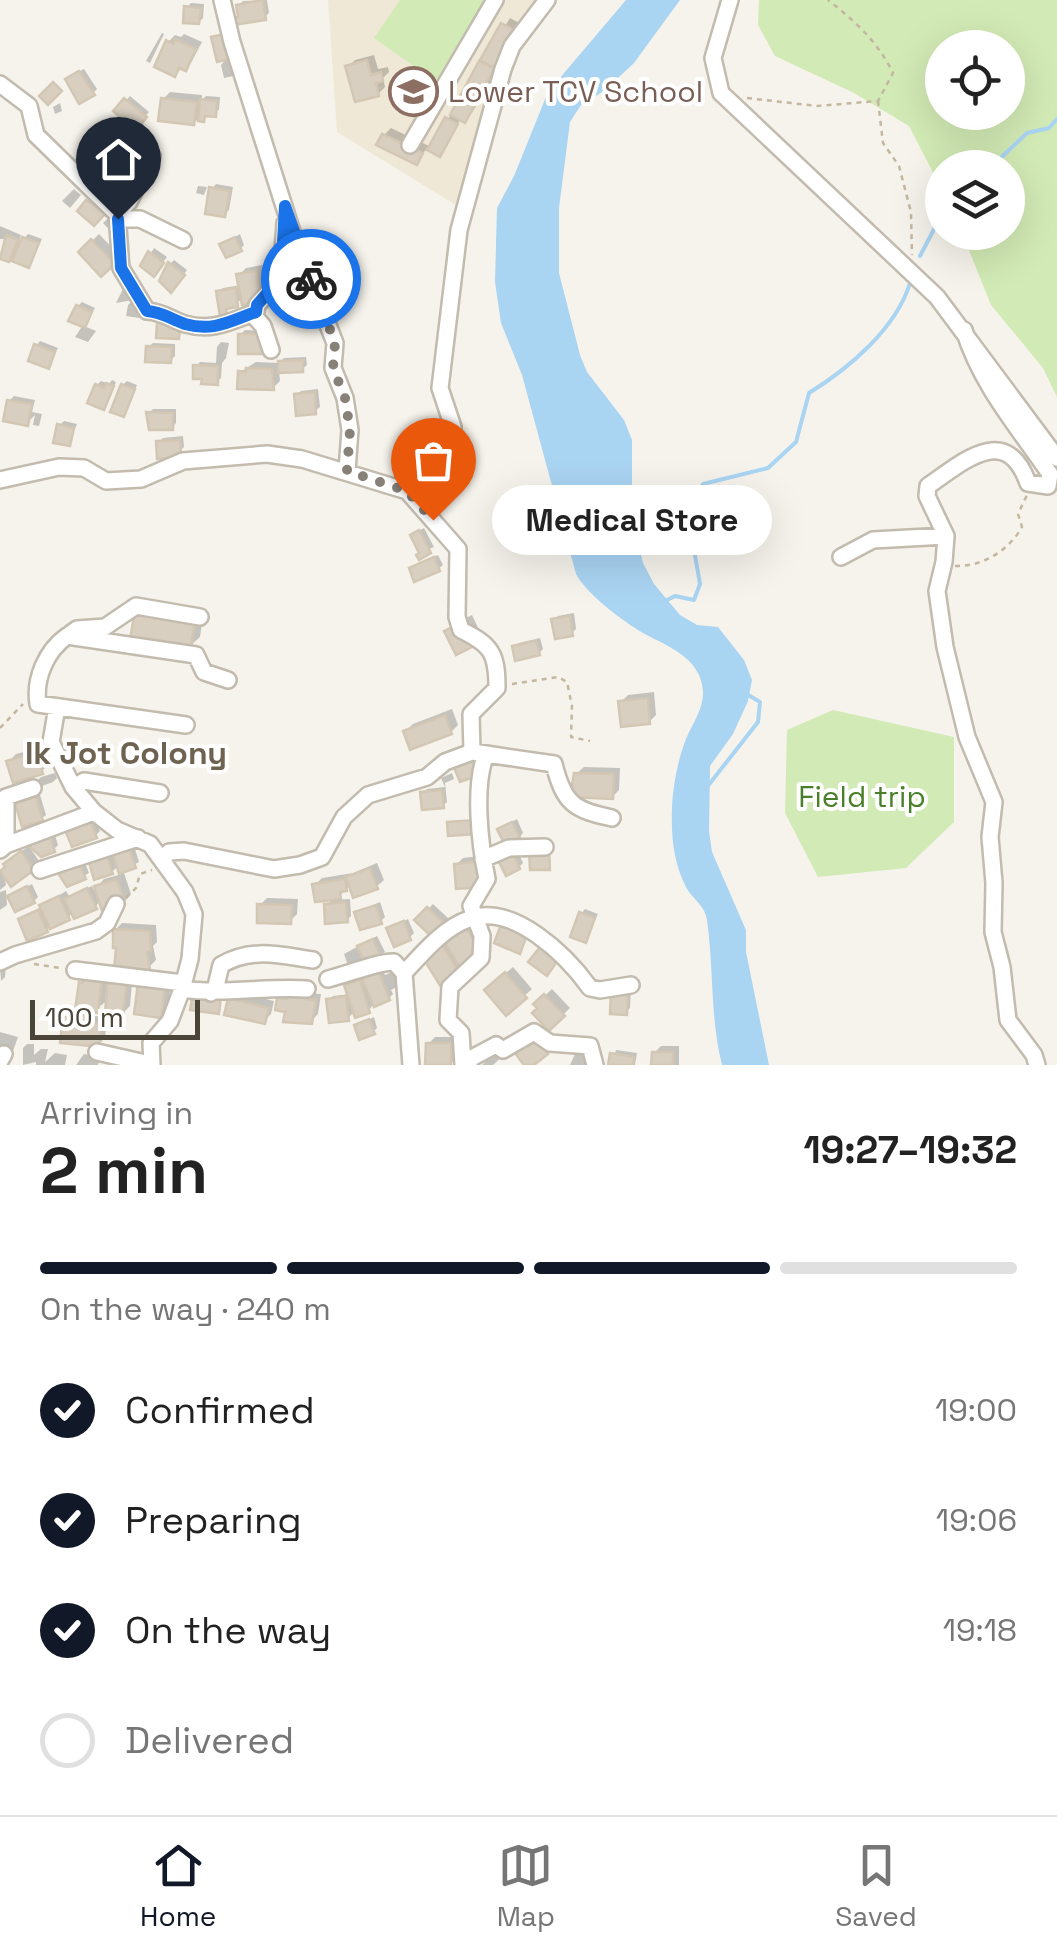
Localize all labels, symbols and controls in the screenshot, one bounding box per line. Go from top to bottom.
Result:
map controls [925,30,1025,250]
button: locate [925,30,1025,130]
school or university icon: Lower TCV School [387,65,439,117]
place label: Lower TCV School [448,72,703,111]
pin [76,117,161,220]
icon: home [91,132,146,187]
button: layers [925,150,1025,250]
courier [261,229,361,329]
icon: bike [284,252,339,307]
pin [391,418,476,521]
icon: bag [406,433,461,488]
callout: Medical Store [493,485,773,555]
text: Medical Store [525,500,739,540]
district label: Ik Jot Colony [25,733,227,773]
park label: Field trip [798,777,926,816]
scale bar [30,995,200,1040]
text: 100 m [45,999,124,1035]
text: Arriving in [40,1093,193,1133]
text: 19:27–19:32 [804,1126,1017,1174]
text: 2 min [40,1129,208,1212]
text: On the way · 240 m [40,1289,331,1329]
icon: check [40,1383,95,1438]
text: Confirmed [125,1386,315,1434]
text: 19:00 [935,1390,1017,1430]
icon: check [40,1493,95,1548]
text: Preparing [125,1496,302,1544]
text: 19:06 [936,1500,1017,1540]
icon: check [40,1603,95,1658]
text: On the way [125,1606,331,1654]
text: 19:18 [943,1610,1017,1650]
text: Delivered [125,1716,294,1764]
tab: Home [140,1838,216,1934]
tab: Map [497,1838,555,1934]
tab: Saved [835,1838,917,1934]

